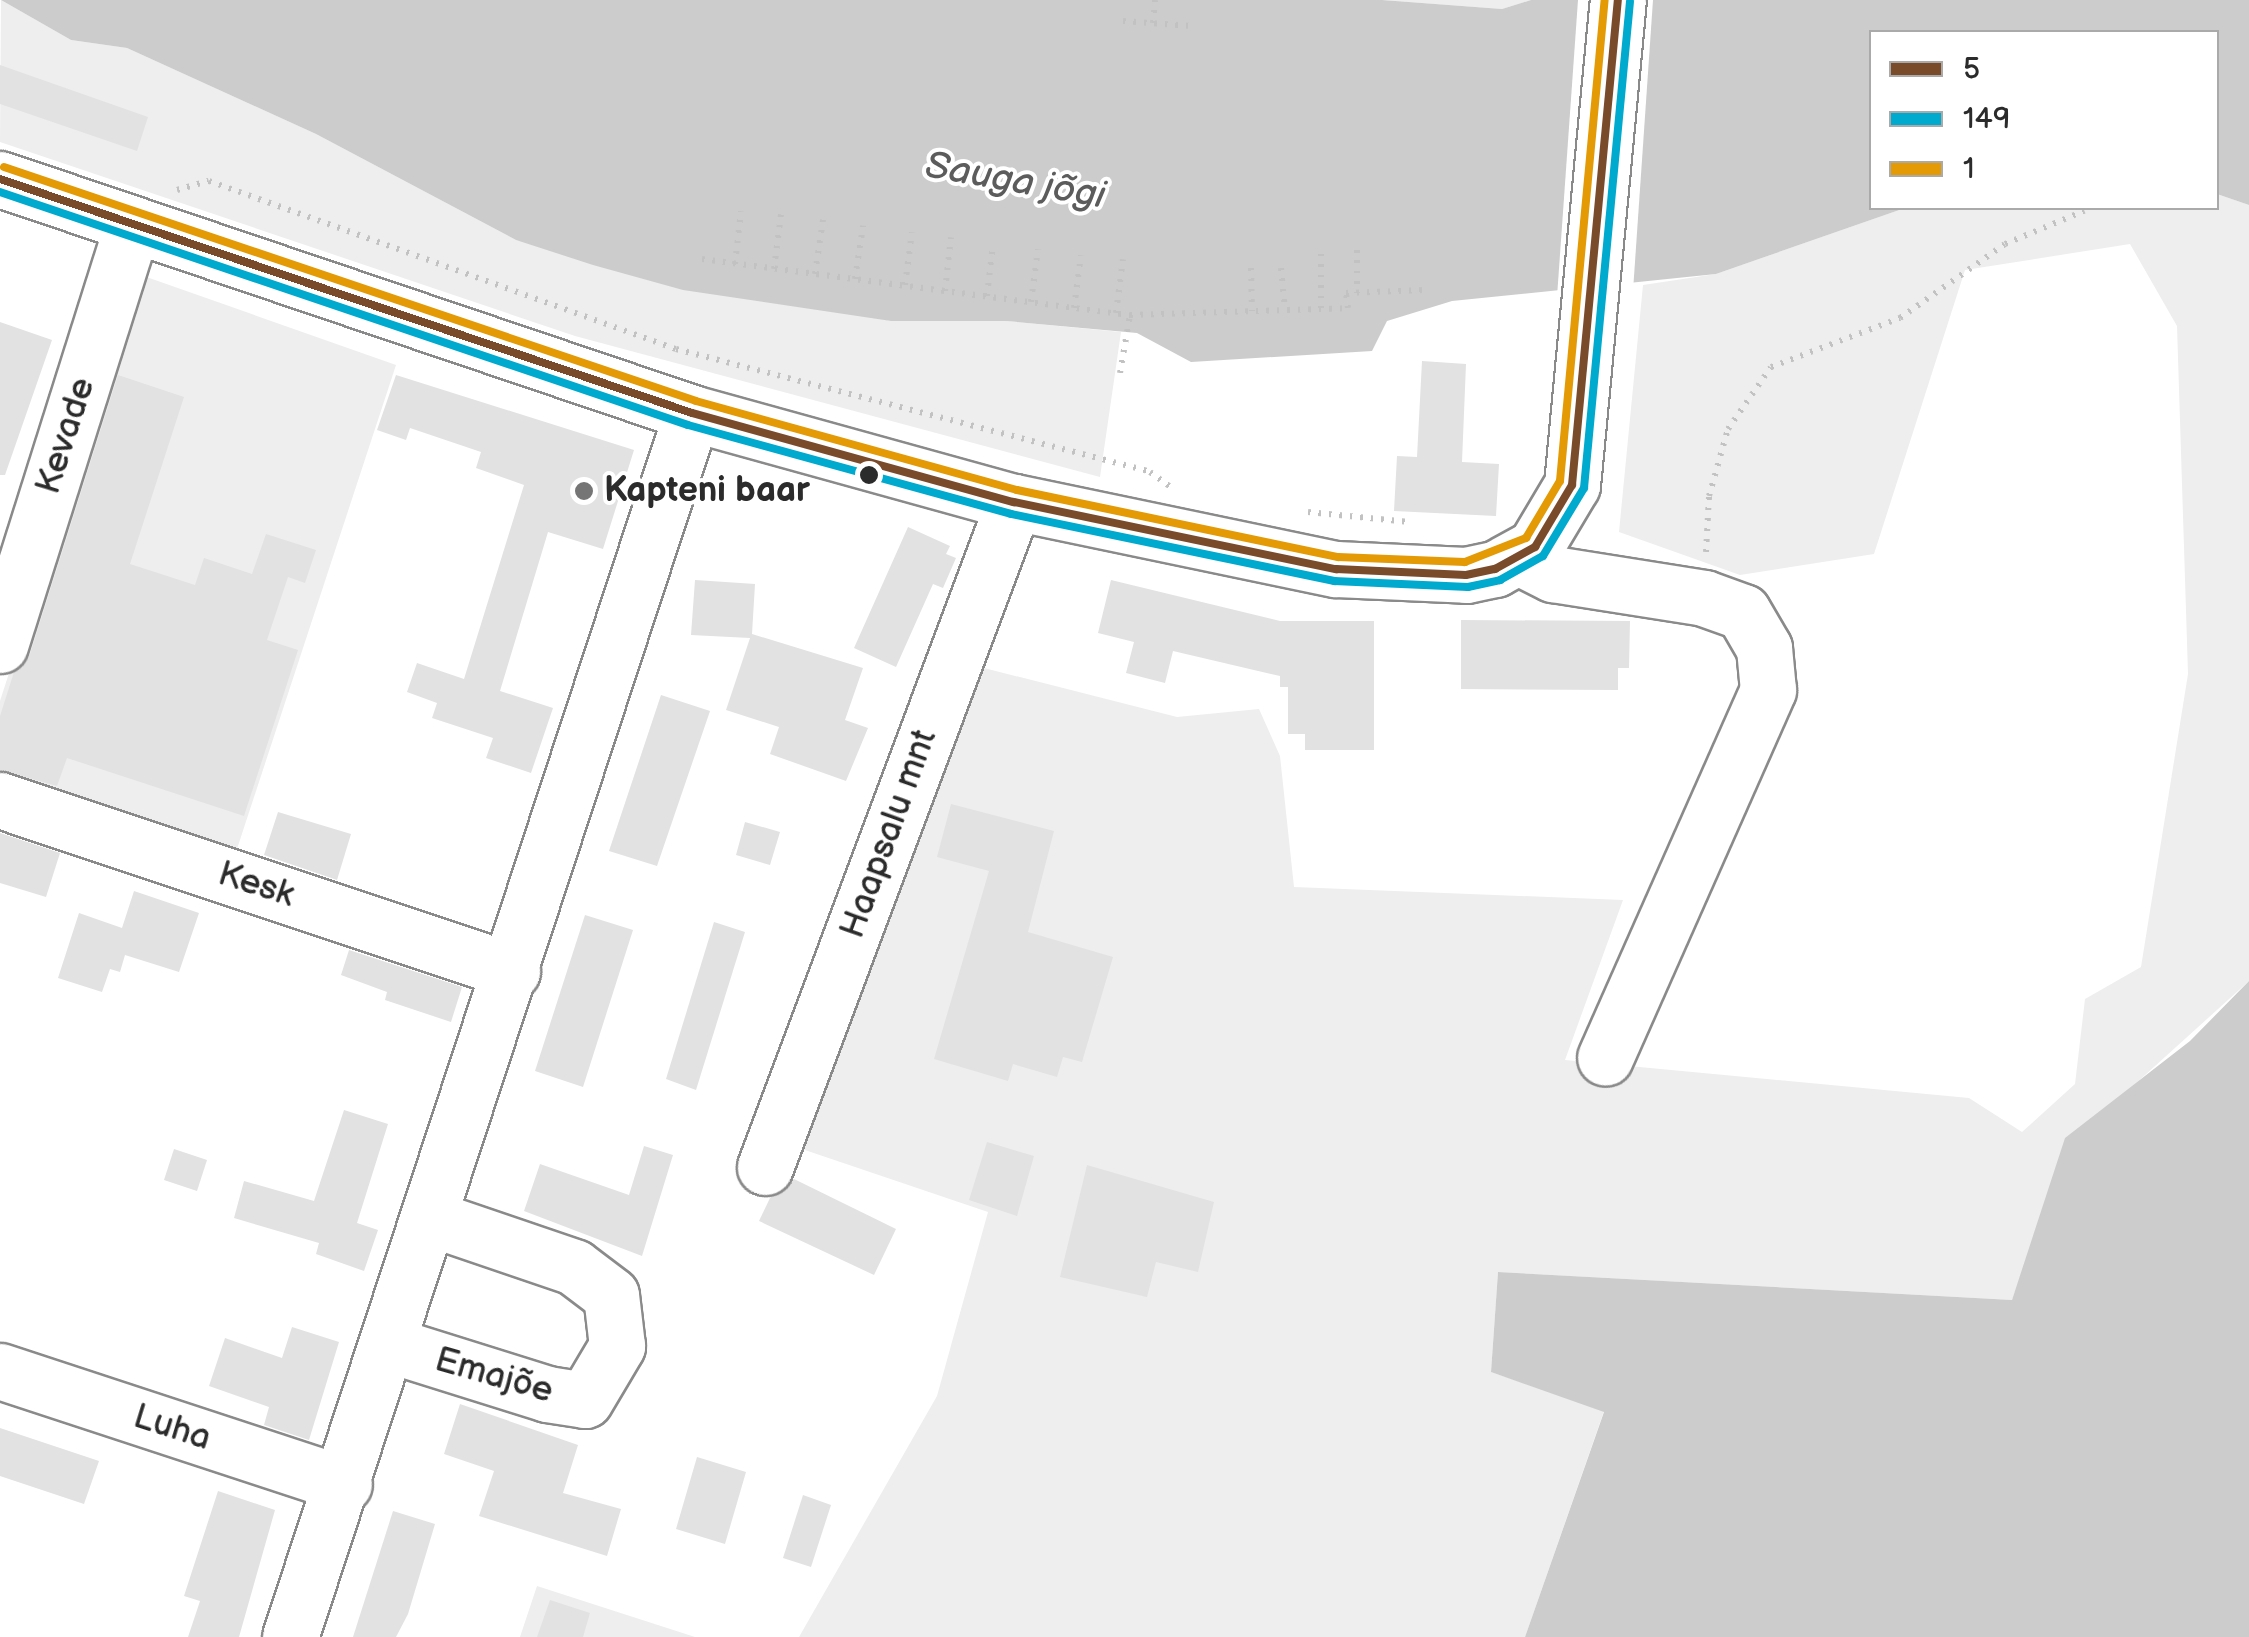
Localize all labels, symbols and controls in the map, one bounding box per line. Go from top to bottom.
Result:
legend [1869,30,2219,210]
text: 5 [1963,51,1980,87]
text: 149 [1963,101,2010,137]
water label: Sauga jõgi [922,143,1108,219]
text: 1 [1963,151,1975,187]
street label: Kevade [28,373,104,499]
unlabelled marker [859,465,879,485]
place label: Kapteni baar [604,470,810,512]
marker: Kapteni baar [573,480,595,502]
street label: Haapsalu mnt [832,724,946,944]
street label: Kesk [213,853,299,917]
street label: Emajõe [430,1339,558,1413]
street label: Luha [128,1396,216,1460]

